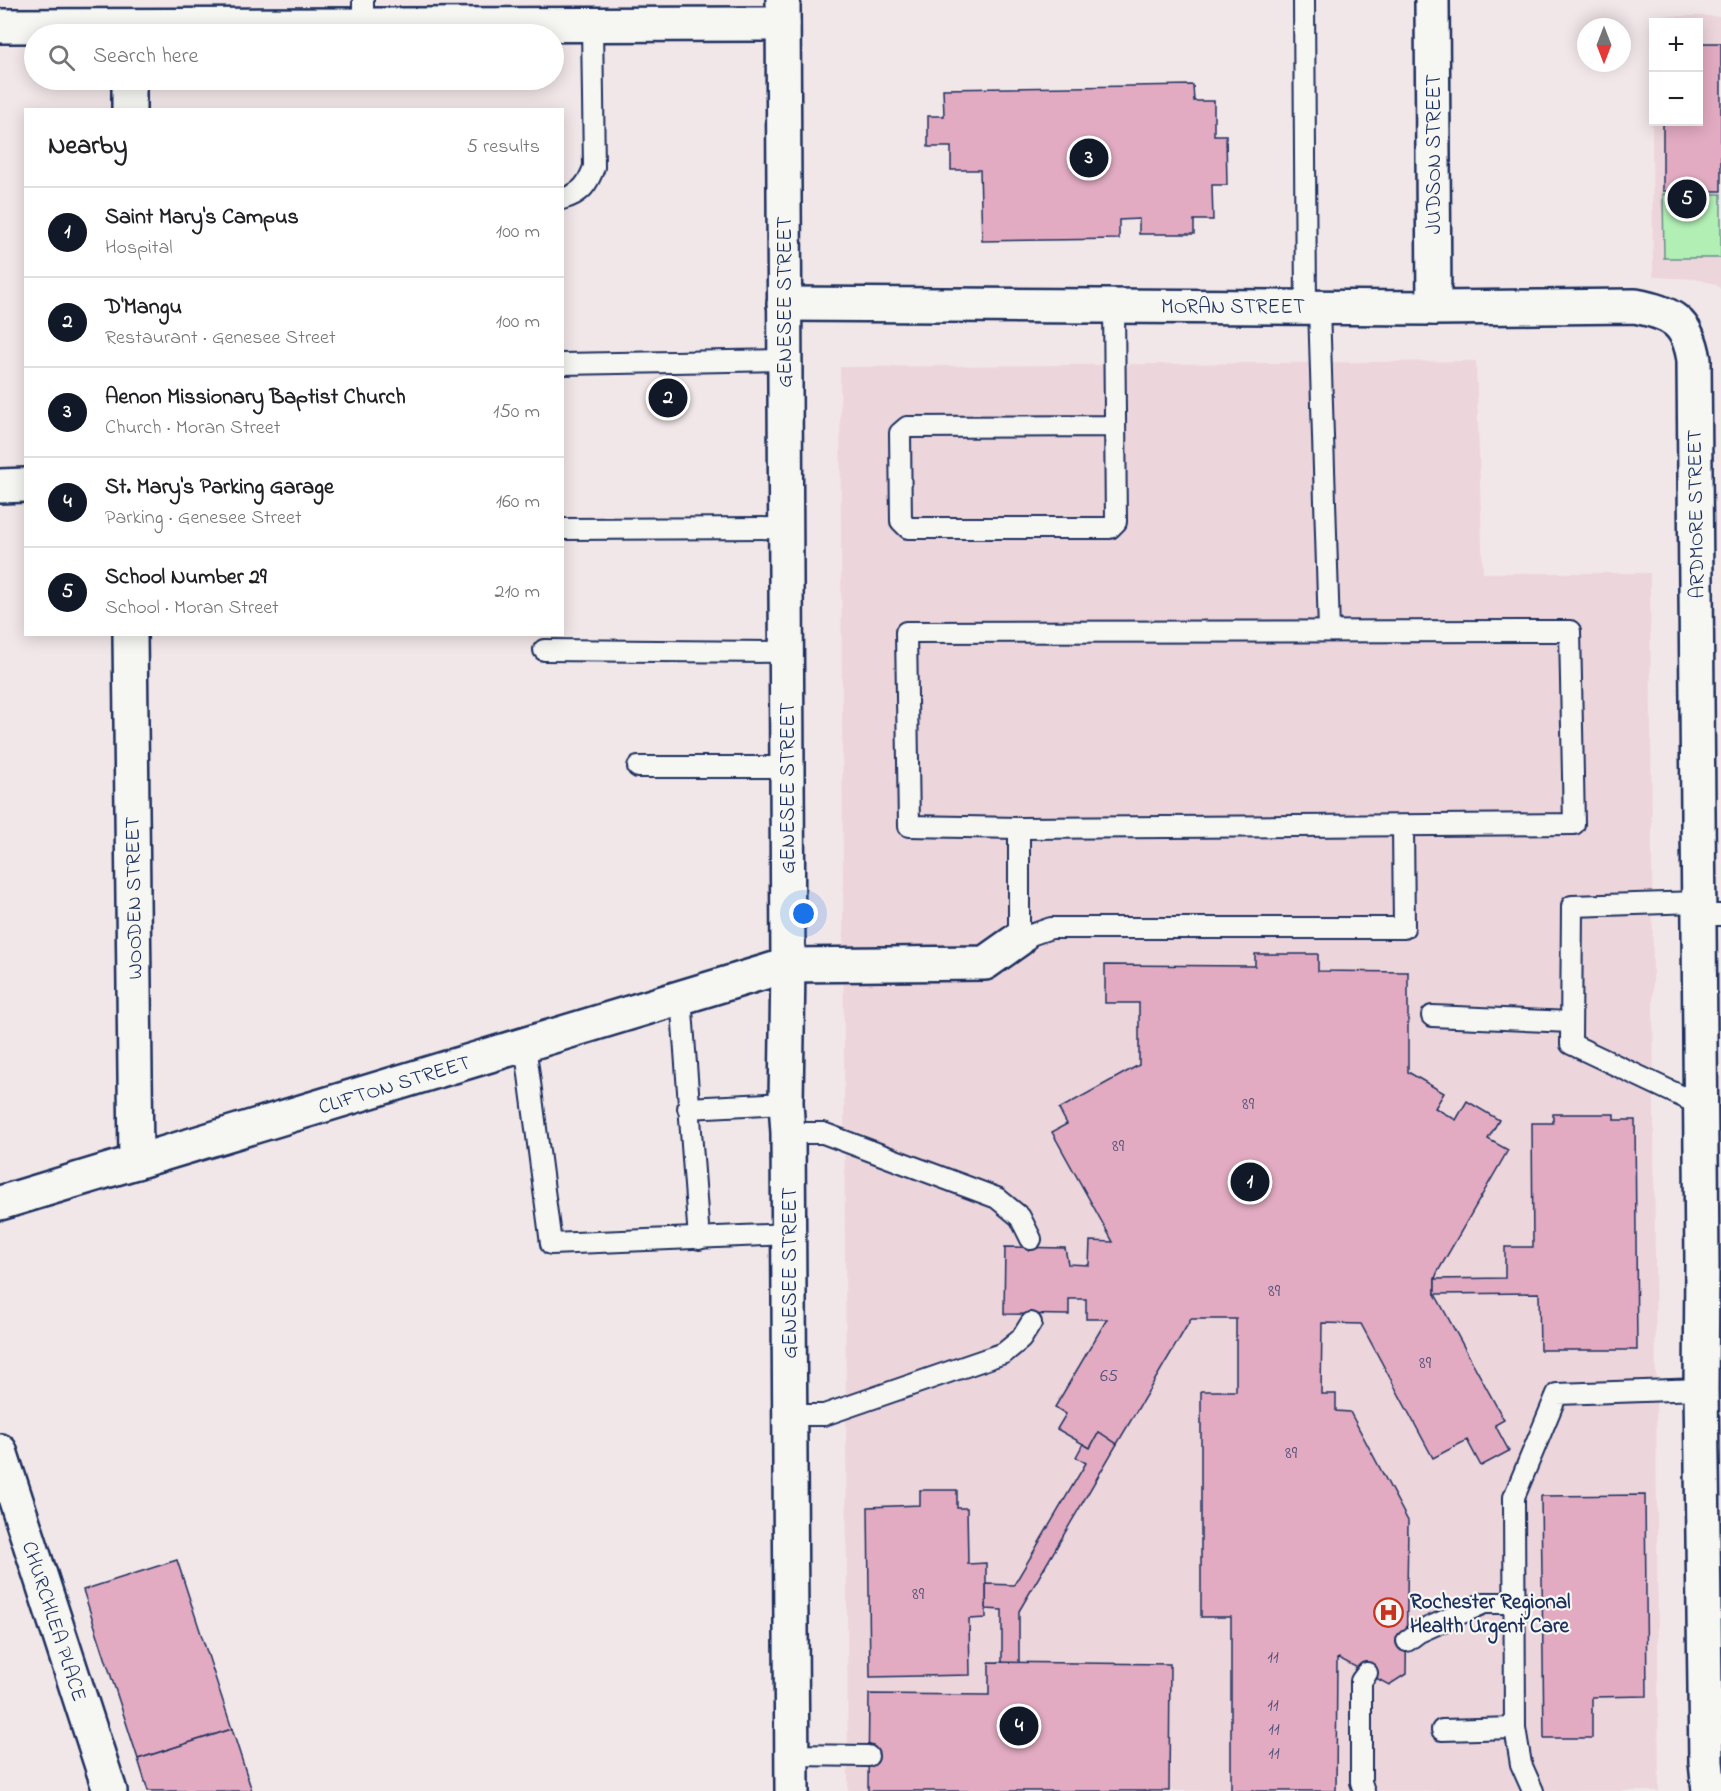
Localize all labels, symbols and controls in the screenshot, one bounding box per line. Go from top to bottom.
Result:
north arrow [1577,18,1631,72]
map controls [1649,18,1703,126]
button: + [1649,18,1703,72]
search box [24,24,564,90]
icon: search [45,41,78,74]
text: Search here [93,41,198,73]
button: − [1649,72,1703,126]
street label: JUDSON STREET [1420,74,1450,234]
text: Nearby [48,128,127,166]
text: 5 results [467,133,540,162]
pin: 3 [1070,136,1108,180]
pin: 5 [1668,176,1706,222]
text: Saint Mary's Campus [105,202,299,234]
street label: GENESEE STREET [771,216,801,388]
text: 1 [64,218,71,247]
text: 100 m [496,218,540,247]
text: Hospital [105,234,173,263]
text: D'Mangu [105,292,182,324]
street label: MORAN STREET [1161,293,1305,323]
text: 2 [63,308,72,337]
text: 100 m [496,308,540,337]
text: Restaurant · Genesee Street [105,324,336,353]
pin: 2 [648,376,688,420]
text: Aenon Missionary Baptist Church [105,382,406,414]
text: 3 [63,398,72,427]
text: 150 m [493,398,540,427]
text: Church · Moran Street [105,414,281,443]
street label: ARDMORE STREET [1681,429,1713,599]
text: St. Mary's Parking Garage [105,472,334,504]
text: 4 [63,488,72,517]
text: 160 m [496,488,540,517]
text: Parking · Genesee Street [105,504,302,533]
text: School Number 29 [105,562,267,594]
text: 5 [62,578,73,607]
text: 210 m [495,578,540,607]
text: School · Moran Street [105,594,279,623]
street label: GENESEE STREET [774,702,804,874]
street label: WOODEN STREET [119,816,151,980]
your location [789,899,818,928]
street label: CLIFTON STREET [315,1049,474,1123]
house number: 89 [1242,1092,1255,1118]
house number: 89 [1112,1134,1125,1160]
pin: 1 [1230,1160,1270,1204]
street label: GENESEE STREET [776,1187,806,1359]
house number: 89 [1268,1279,1281,1305]
house number: 89 [1419,1351,1432,1377]
house number: 65 [1100,1364,1118,1390]
house number: 89 [1285,1441,1298,1467]
street label: CHURCHLEA PLACE [13,1538,93,1706]
house number: 89 [912,1582,925,1608]
place label: Rochester Regional Health Urgent Care [1410,1588,1571,1644]
hospital icon: Rochester Regional Health Urgent Care [1373,1597,1405,1629]
house number: 11 [1267,1645,1279,1671]
house number: 11 [1267,1693,1279,1719]
pin: 4 [1000,1704,1038,1748]
house number: 11 [1268,1717,1280,1743]
house number: 11 [1268,1741,1280,1767]

